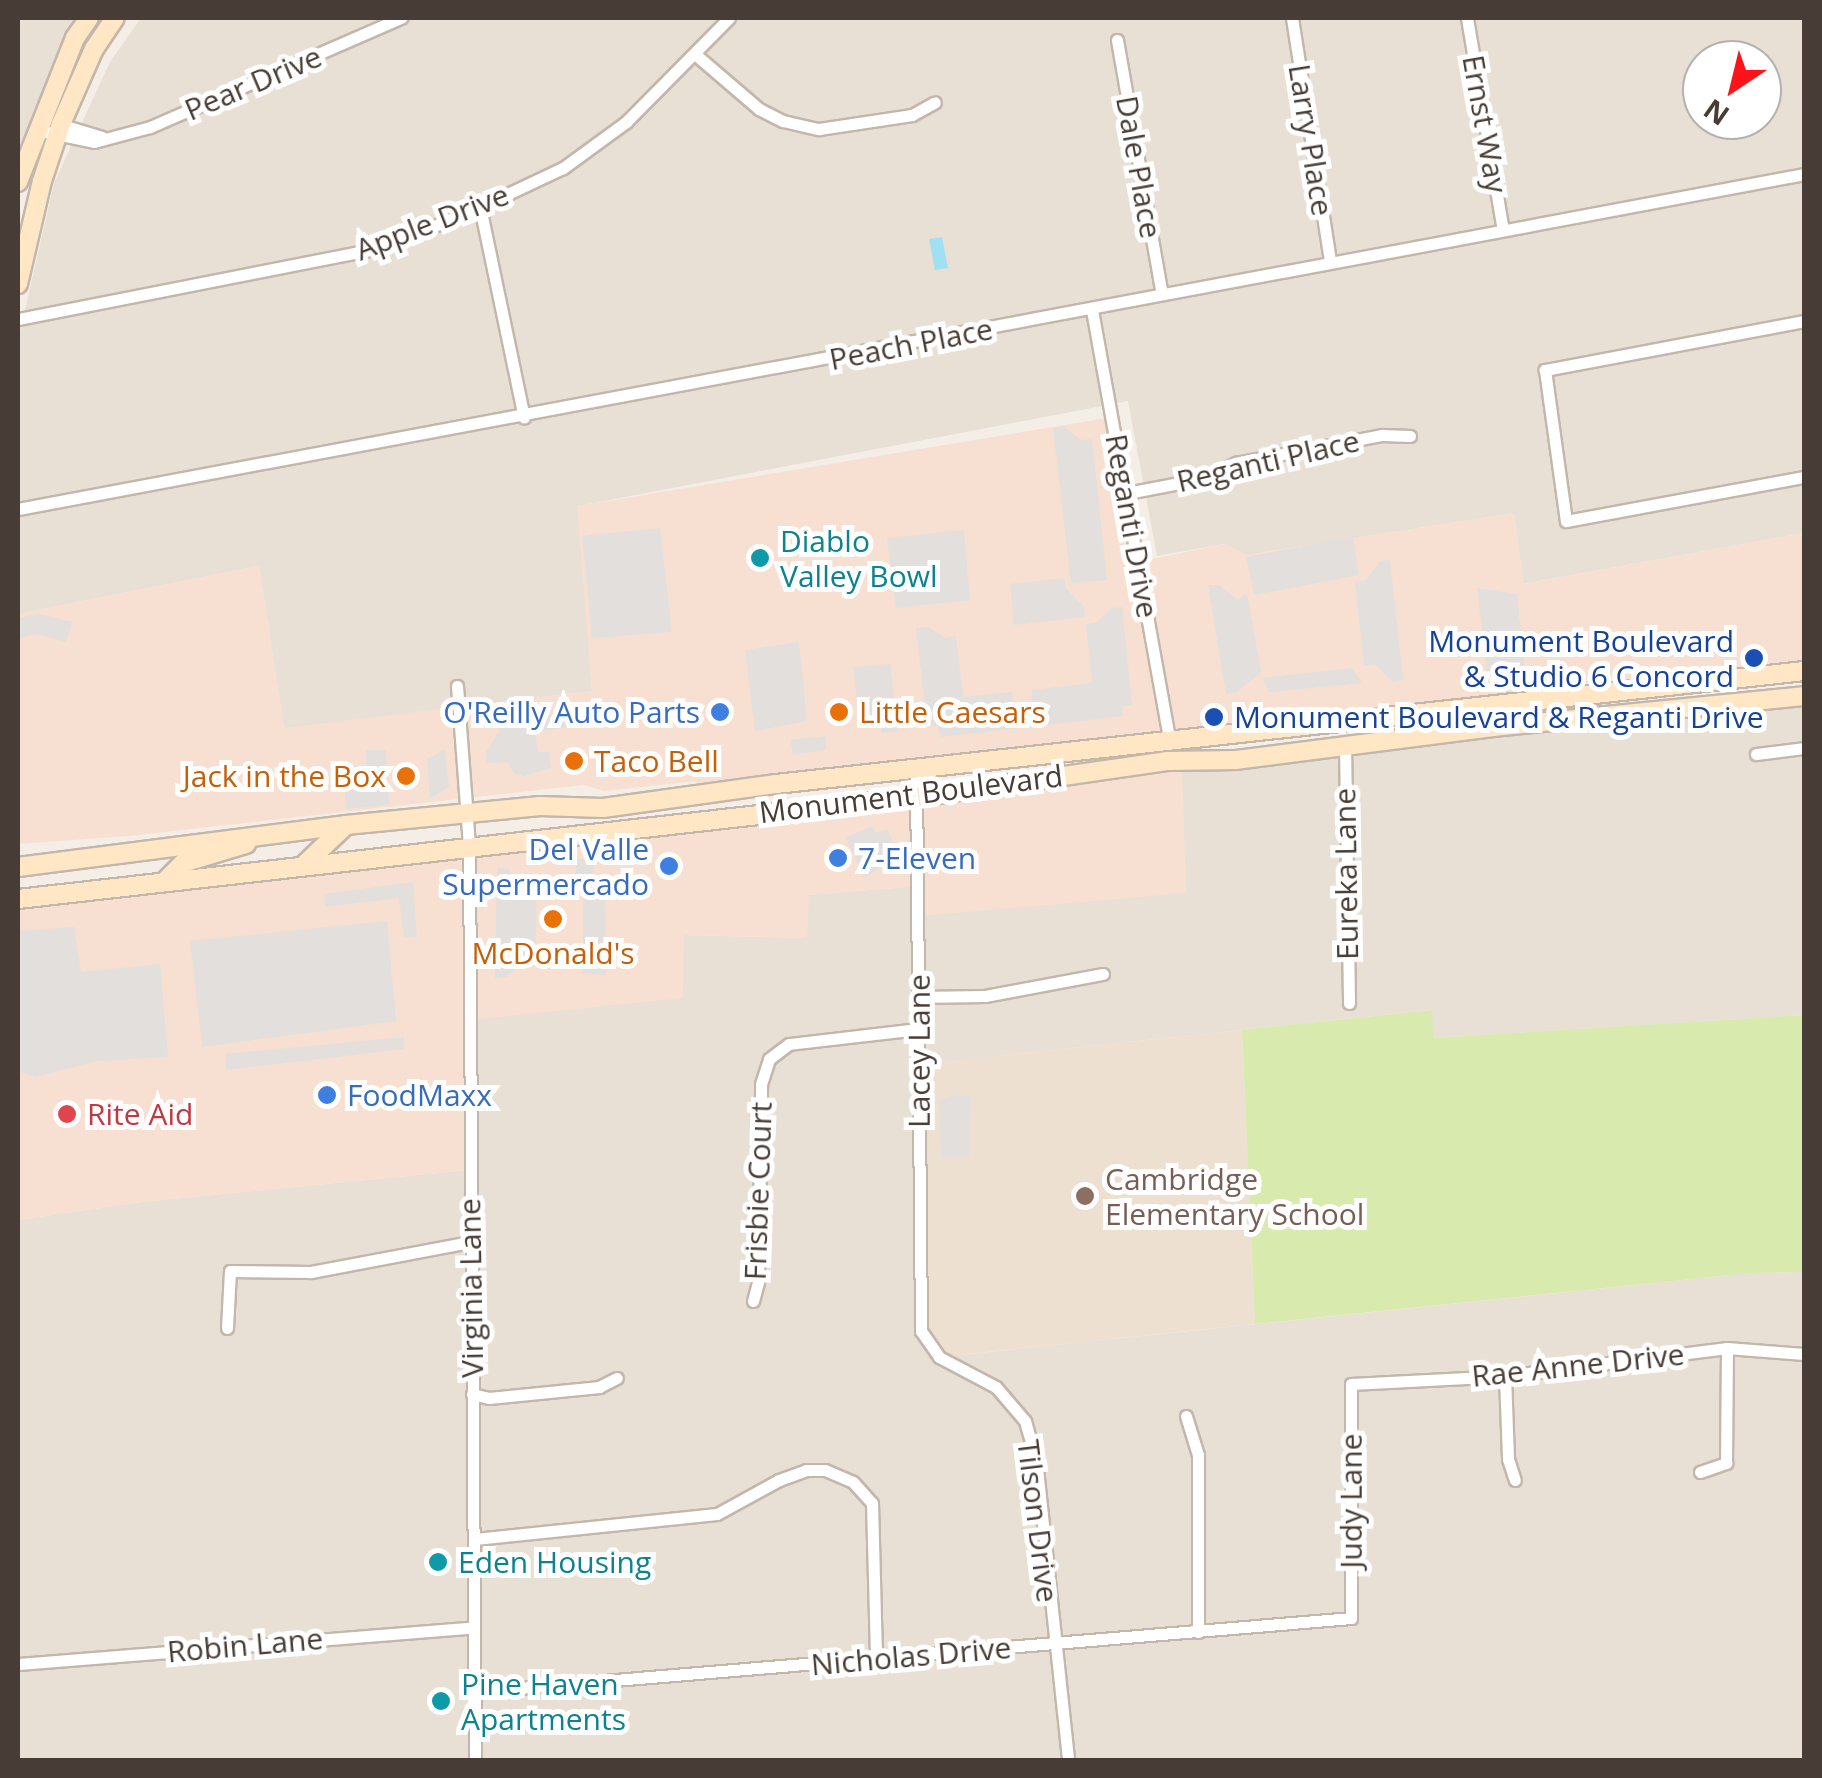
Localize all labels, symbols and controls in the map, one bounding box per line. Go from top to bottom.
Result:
street label: Pear Drive [179,38,327,128]
north arrow [1682,40,1782,140]
street label: Ernst Way [1455,52,1515,196]
street label: Larry Place [1281,62,1341,218]
text: N [1696,91,1736,135]
street label: Dale Place [1109,93,1169,241]
street label: Apple Drive [350,176,514,268]
street label: Peach Place [826,311,996,377]
street label: Reganti Place [1173,423,1363,499]
street label: Reganti Drive [1098,431,1166,621]
place label: Diablo Valley Bowl [780,523,938,594]
marker: Diablo Valley Bowl [749,547,771,569]
place label: Monument Boulevard & Studio 6 Concord [1428,623,1734,694]
marker: Monument Boulevard & Studio 6 Concord [1743,647,1765,669]
place label: O'Reilly Auto Parts [443,694,700,730]
place label: Little Caesars [859,694,1046,730]
place label: Monument Boulevard & Reganti Drive [1234,699,1763,735]
marker: O'Reilly Auto Parts [709,701,731,723]
marker: Little Caesars [828,701,850,723]
marker: Monument Boulevard & Reganti Drive [1203,706,1225,728]
place label: Taco Bell [594,743,719,779]
marker: Taco Bell [563,750,585,772]
street label: Monument Boulevard [757,757,1065,831]
place label: Jack in the Box [183,758,386,794]
marker: Jack in the Box [395,765,417,787]
street label: Eureka Lane [1327,788,1365,960]
place label: Del Valle Supermercado [442,831,649,902]
place label: 7-Eleven [858,840,976,876]
marker: 7-Eleven [827,847,849,869]
marker: Del Valle Supermercado [658,855,680,877]
marker: McDonald's [542,908,564,930]
place label: McDonald's [471,935,635,971]
street label: Lacey Lane [901,974,937,1128]
place label: FoodMaxx [347,1077,492,1113]
marker: FoodMaxx [316,1084,338,1106]
place label: Rite Aid [87,1096,193,1132]
street label: Frisbie Court [737,1101,779,1281]
marker: Rite Aid [56,1103,78,1125]
place label: Cambridge Elementary School [1105,1161,1364,1232]
marker: Cambridge Elementary School [1074,1185,1096,1207]
street label: Virginia Lane [451,1198,491,1378]
street label: Rae Anne Drive [1470,1336,1686,1394]
street label: Judy Lane [1333,1433,1369,1569]
street label: Tilson Drive [1010,1438,1066,1604]
place label: Eden Housing [458,1544,651,1580]
marker: Eden Housing [427,1551,449,1573]
street label: Robin Lane [166,1620,324,1670]
street label: Nicholas Drive [809,1629,1013,1683]
place label: Pine Haven Apartments [461,1666,626,1736]
marker: Pine Haven Apartments [430,1690,452,1712]

